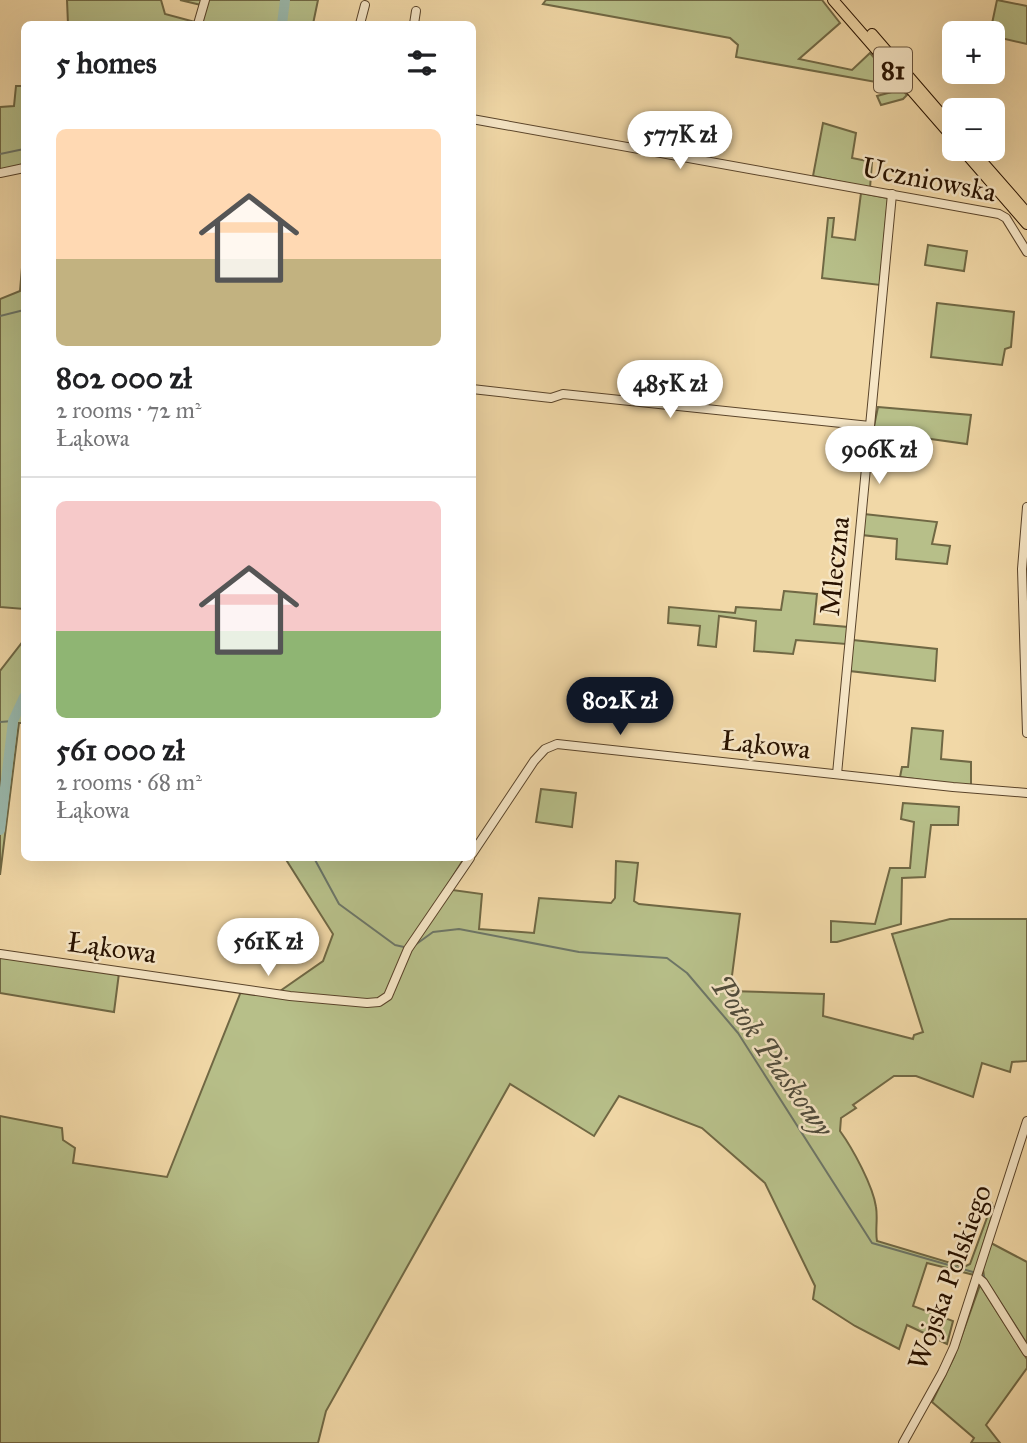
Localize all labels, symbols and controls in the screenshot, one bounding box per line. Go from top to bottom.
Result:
map controls [942,21,1005,161]
button: + [942,21,1005,84]
icon: filters [403,44,441,82]
text: 5 homes [56,45,157,81]
road number: 81 [874,48,912,92]
button: − [942,98,1005,161]
pin: 577K zł [615,111,745,171]
text: 577K zł [643,120,717,148]
street label: Uczniowska [859,149,999,210]
icon: home [186,175,312,301]
text: 802 000 zł [56,360,192,396]
pin: 485K zł [605,360,735,420]
text: 485K zł [633,369,707,397]
text: 2 rooms · 72 m² [56,396,201,424]
text: Łąkowa [56,424,130,452]
pin: 906K zł [814,426,944,486]
text: 906K zł [841,435,917,463]
street label: Mleczna [812,514,857,617]
icon: home [186,547,312,673]
pin: 802K zł [555,678,685,737]
text: 802K zł [582,686,658,714]
street label: Łąkowa [720,722,812,767]
text: 561 000 zł [56,732,184,768]
text: 2 rooms · 68 m² [56,768,202,796]
text: Łąkowa [56,796,130,824]
pin: 561K zł [203,918,333,978]
street label: Łąkowa [65,924,159,971]
text: 561K zł [233,927,303,955]
water label: Potok Piaskowy [703,968,842,1145]
street label: Wojska Polskiego [900,1180,999,1375]

